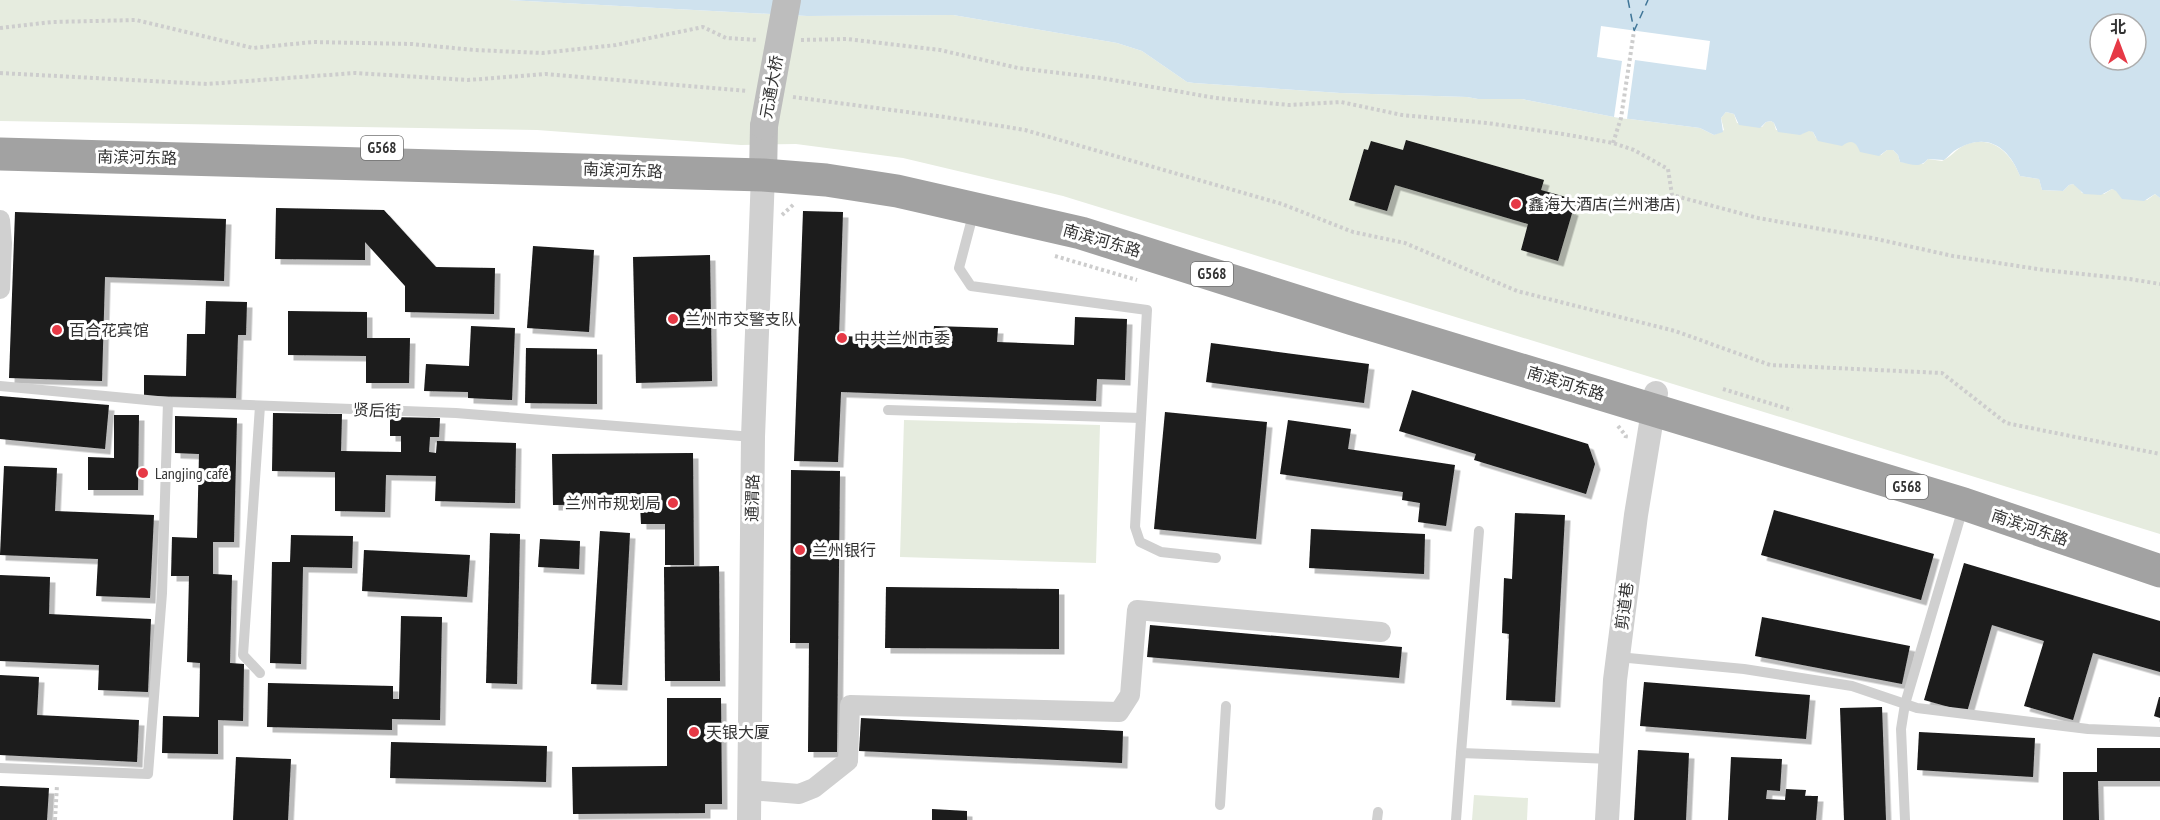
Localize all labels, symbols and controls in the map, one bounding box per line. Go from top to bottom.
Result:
north arrow [2088,12,2148,72]
text: 北 [2110,17,2126,37]
street label: 元通大桥 [756,54,786,120]
road number: G568 [361,136,403,160]
street label: 南滨河东路 [97,146,177,168]
street label: 南滨河东路 [583,159,663,181]
place label: 鑫海大酒店(兰州港店) [1528,194,1680,214]
marker: 鑫海大酒店(兰州港店) [1509,197,1523,211]
street label: 南滨河东路 [1061,219,1143,261]
road number: G568 [1191,262,1233,286]
place label: 兰州市交警支队 [685,309,797,329]
marker: 兰州市交警支队 [666,312,680,326]
place label: 百合花宾馆 [69,320,149,340]
marker: 百合花宾馆 [50,323,64,337]
place label: 中共兰州市委 [854,328,950,348]
marker: 中共兰州市委 [835,331,849,345]
street label: 南滨河东路 [1525,362,1607,404]
street label: 贤后街 [353,399,401,421]
place label: Langjing café [155,463,229,483]
marker: Langjing café [136,466,150,480]
street label: 通渭路 [742,474,762,522]
road number: G568 [1886,475,1928,499]
place label: 兰州市规划局 [565,493,661,513]
marker: 兰州市规划局 [666,496,680,510]
street label: 南滨河东路 [1989,505,2071,549]
place label: 兰州银行 [812,540,876,560]
marker: 兰州银行 [793,543,807,557]
street label: 剪道巷 [1611,581,1637,631]
place label: 天银大厦 [706,722,770,742]
marker: 天银大厦 [687,725,701,739]

